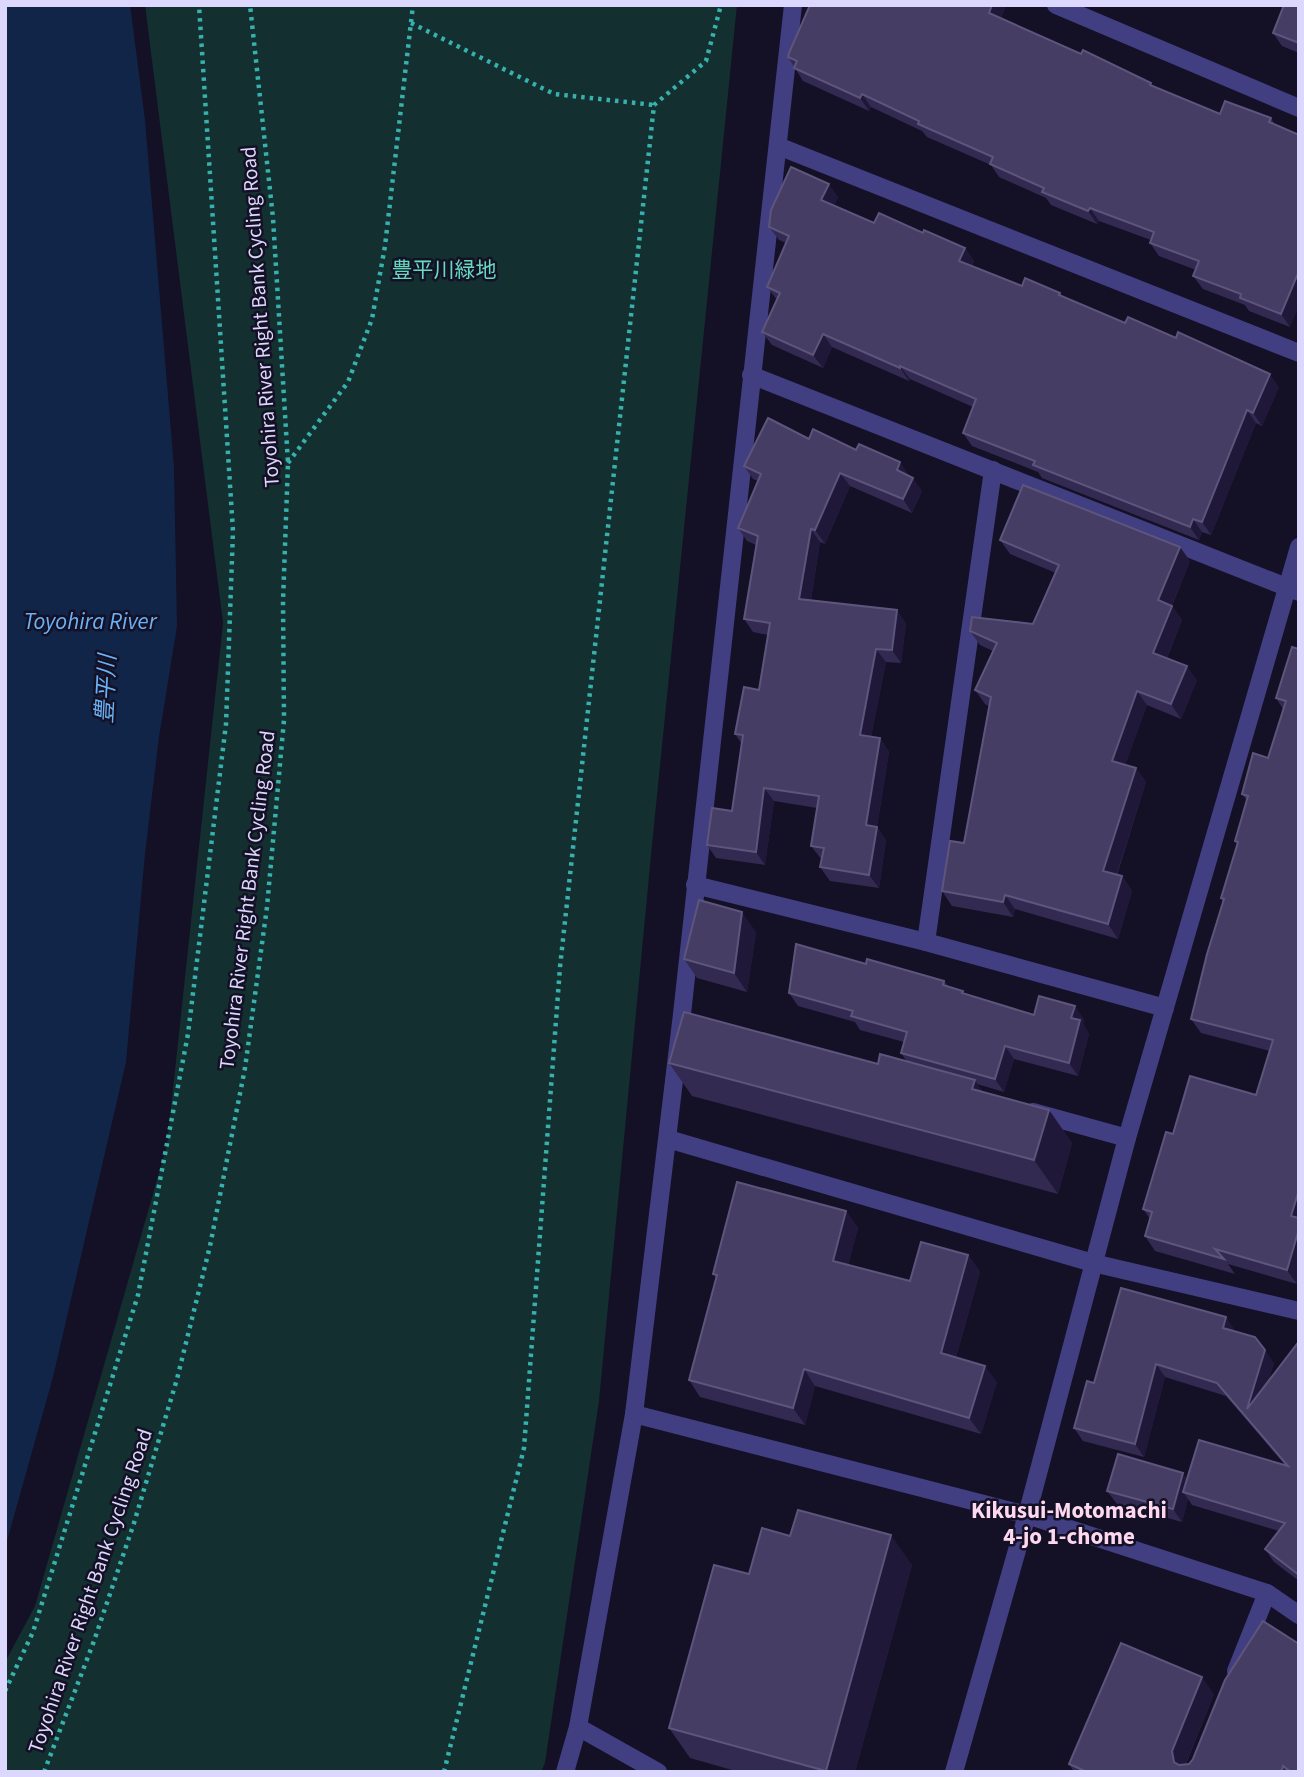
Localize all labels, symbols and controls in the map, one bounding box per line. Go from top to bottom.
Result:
street label: Toyohira River Right Bank Cycling Road [233,146,287,488]
park label: 豊平川緑地 [392,255,497,285]
water label: Toyohira River [23,605,158,638]
water label: 豊平川 [88,651,124,724]
street label: Toyohira River Right Bank Cycling Road [211,729,283,1071]
street label: Toyohira River Right Bank Cycling Road [20,1425,160,1757]
district label: Kikusui-Motomachi 4-jo 1-chome [971,1494,1167,1553]

